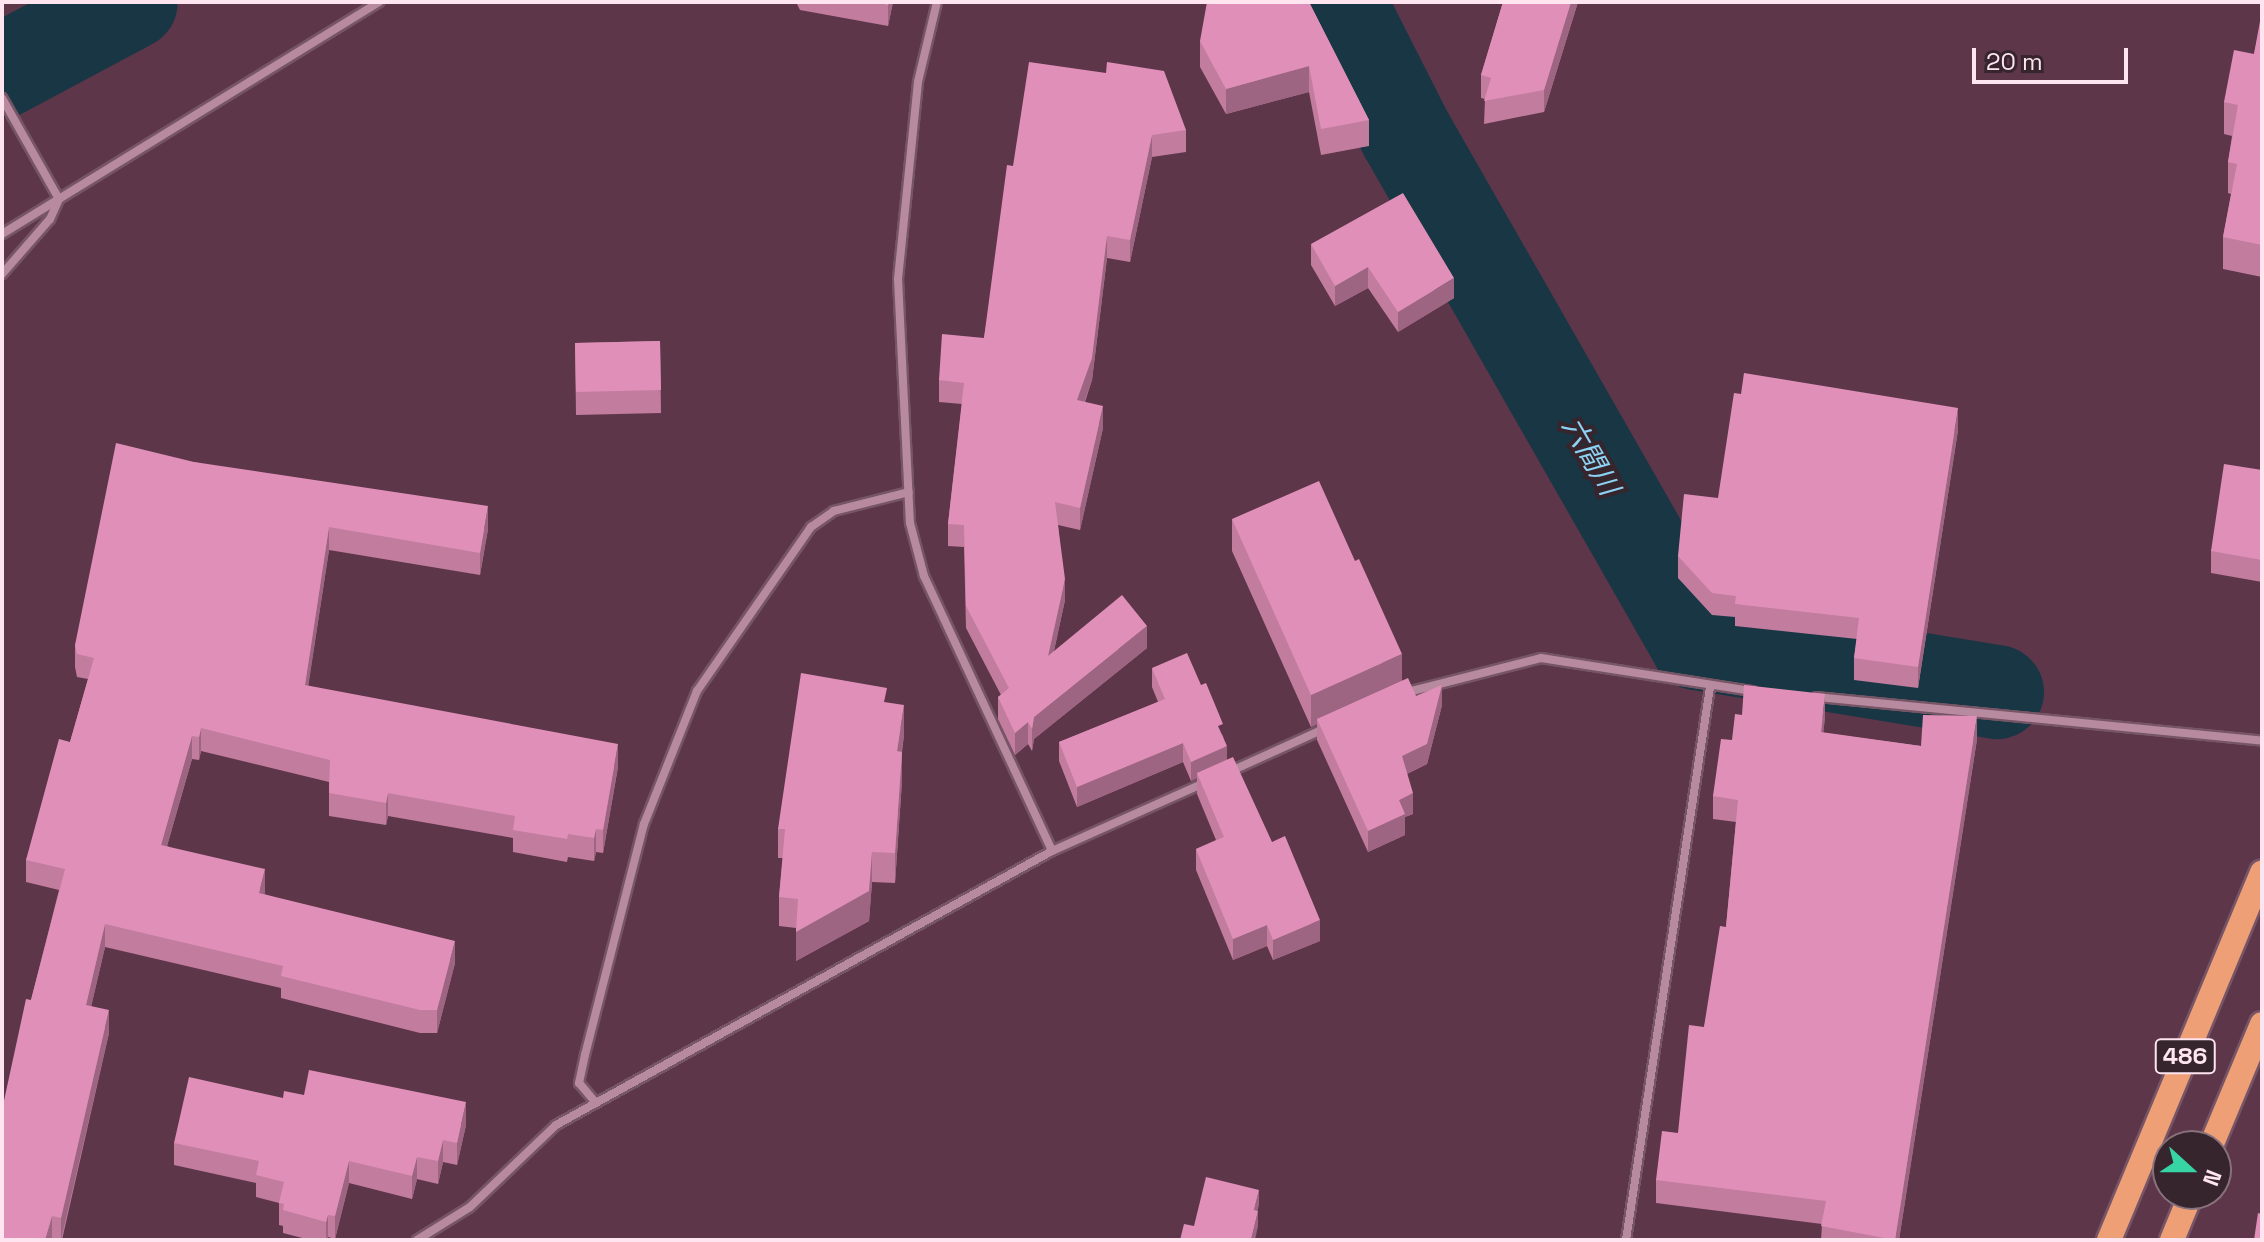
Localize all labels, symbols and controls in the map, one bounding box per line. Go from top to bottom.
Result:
scale bar [1976,32,2132,82]
text: 20 m [1986,46,2043,77]
water label: 六間川 [1555,411,1627,501]
road number: 486 [2153,1036,2217,1076]
north arrow [2152,1130,2232,1210]
text: N [2197,1166,2228,1190]

